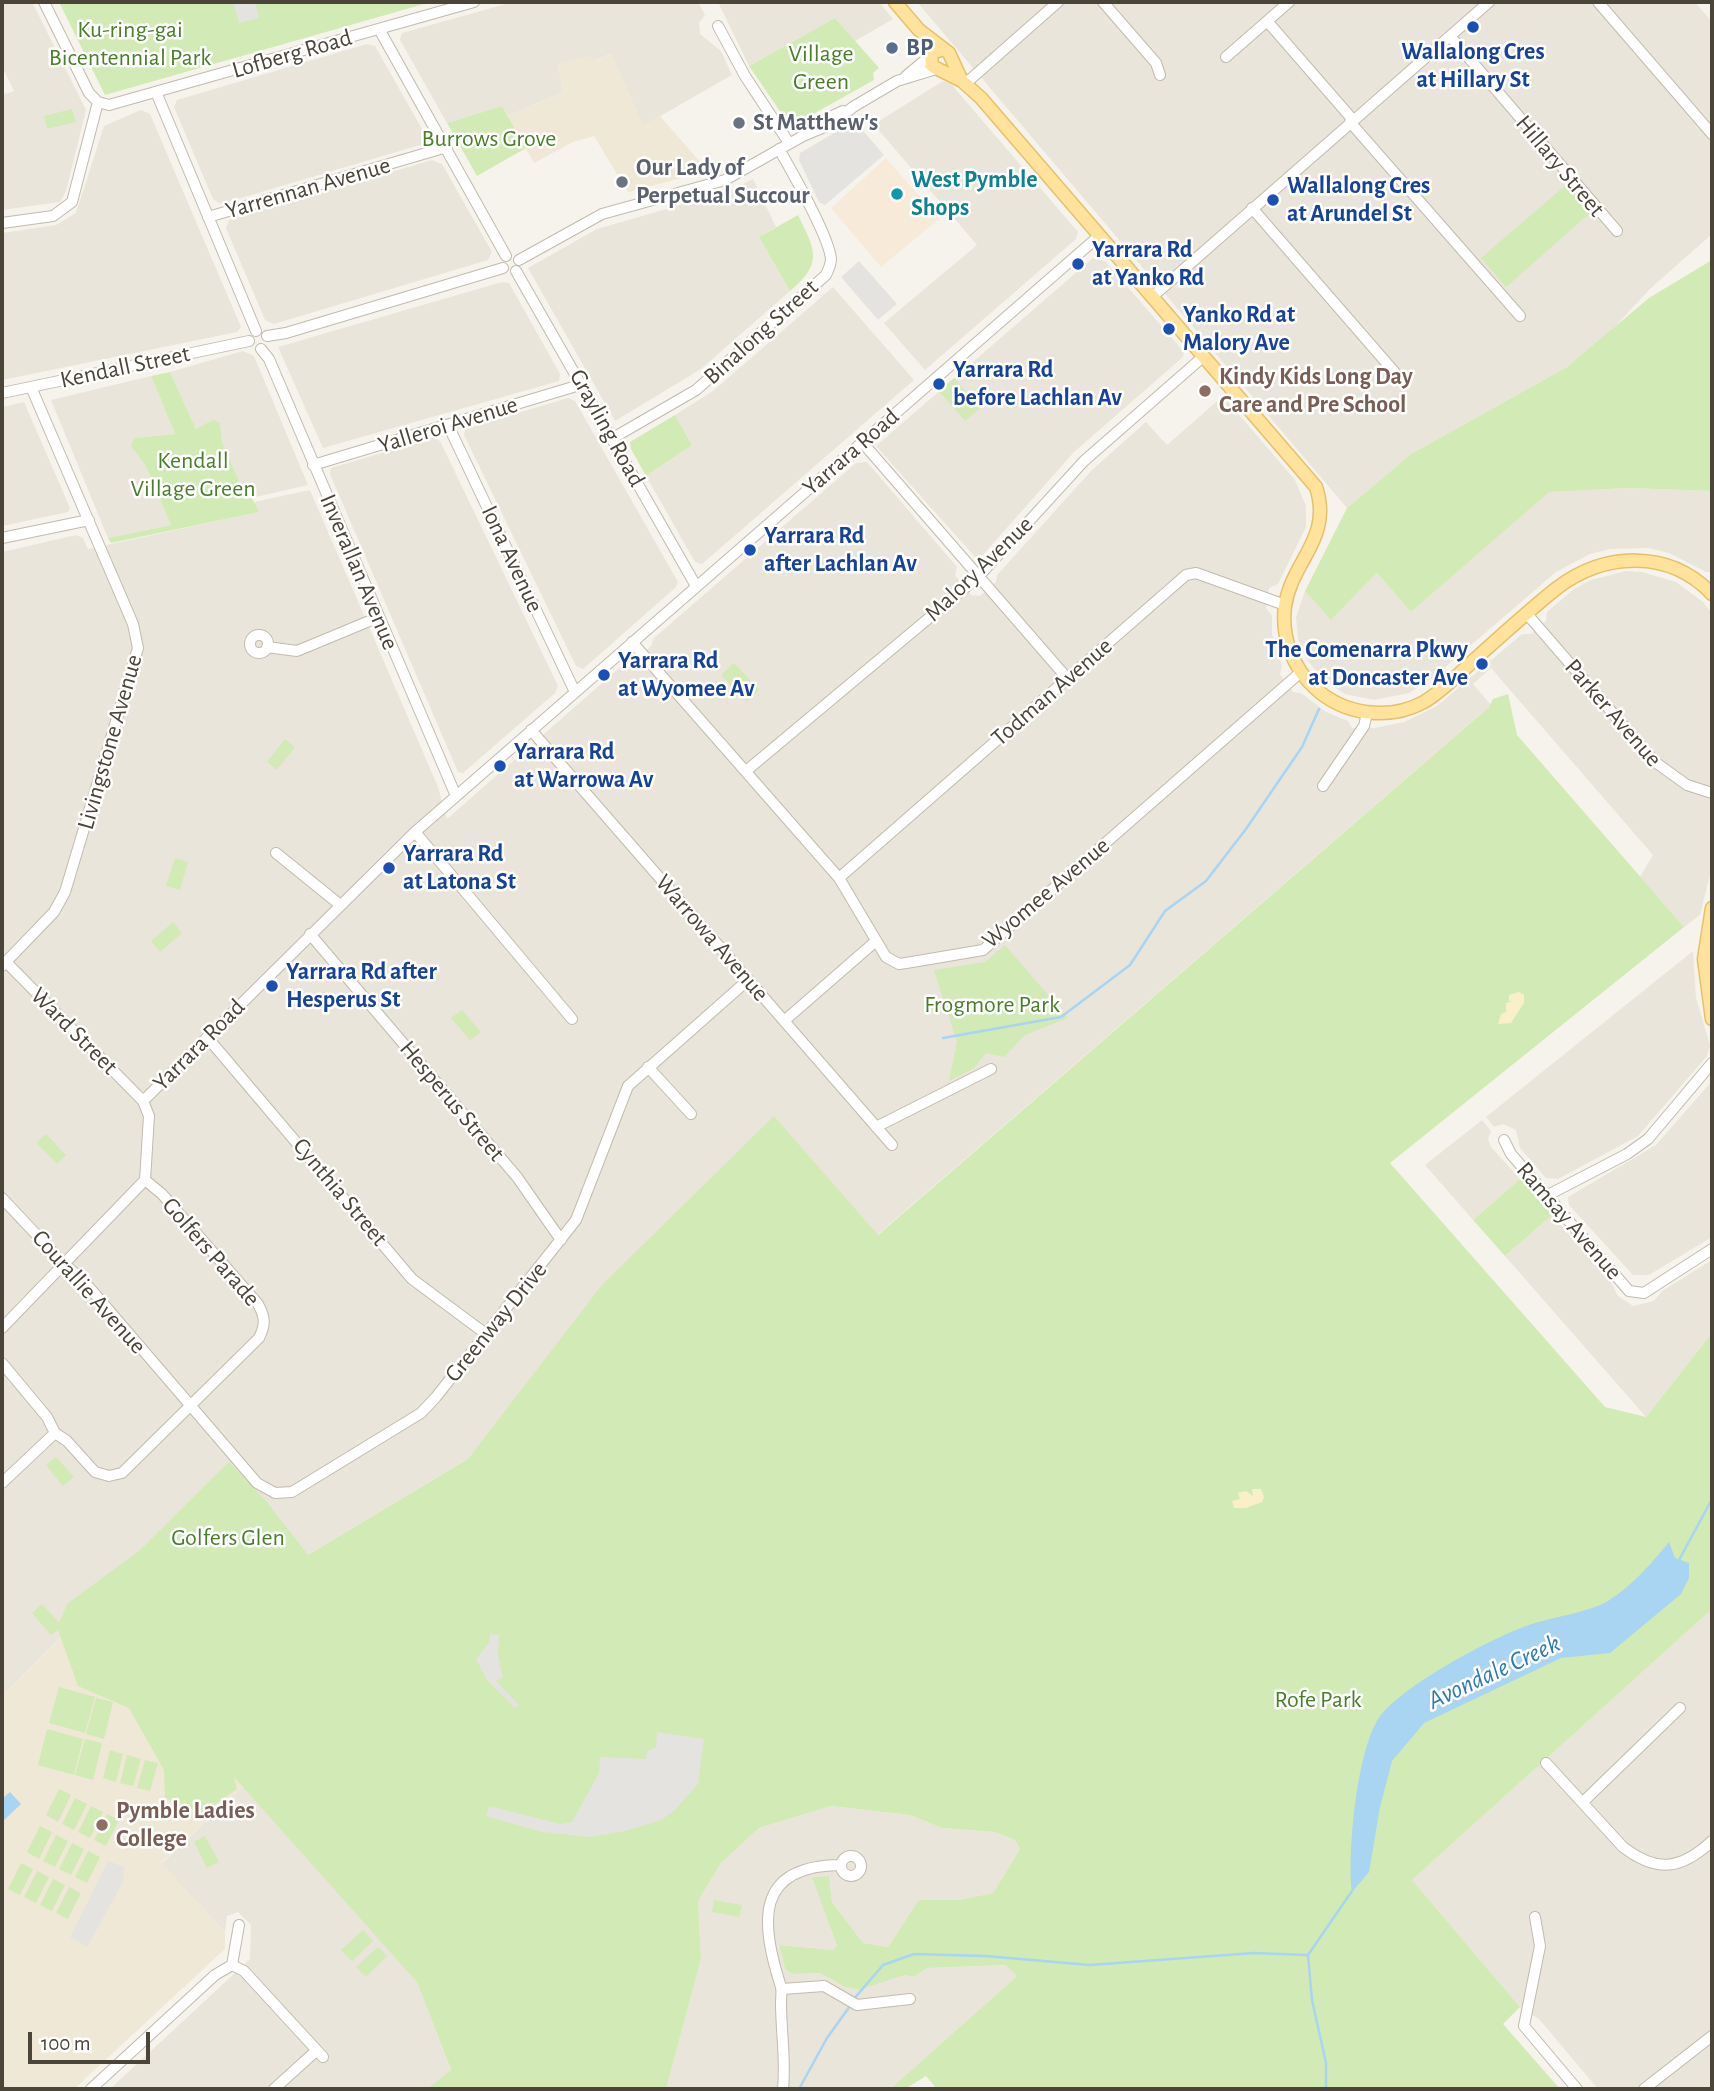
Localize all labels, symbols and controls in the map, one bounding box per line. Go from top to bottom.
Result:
park label: Ku-ring-gai Bicentennial Park [49,16,211,72]
marker: Wallalong Cres at Hillary St [1465,19,1481,35]
street label: Lofberg Road [229,23,355,85]
place label: BP [906,34,933,62]
place label: Wallalong Cres at Hillary St [1401,38,1545,94]
park label: Village Green [788,40,854,96]
marker: BP [884,40,900,56]
place label: St Matthew's [753,109,878,137]
street label: Hillary Street [1509,109,1611,223]
marker: St Matthew's [731,115,747,131]
park label: Burrows Grove [422,125,556,153]
street label: Yarrennan Avenue [222,151,394,225]
place label: Our Lady of Perpetual Succour [636,154,810,210]
place label: West Pymble Shops [911,166,1038,222]
place label: Wallalong Cres at Arundel St [1287,172,1430,228]
marker: Our Lady of Perpetual Succour [614,174,630,190]
marker: West Pymble Shops [889,186,905,202]
marker: Wallalong Cres at Arundel St [1265,192,1281,208]
place label: Yarrara Rd at Yanko Rd [1092,236,1204,292]
marker: Yarrara Rd at Yanko Rd [1070,256,1086,272]
street label: Binalong Street [698,273,824,391]
place label: Yanko Rd at Malory Ave [1183,301,1295,357]
marker: Yanko Rd at Malory Ave [1161,321,1177,337]
street label: Kendall Street [58,339,192,395]
place label: Yarrara Rd before Lachlan Av [953,356,1122,412]
place label: Kindy Kids Long Day Care and Pre School [1219,363,1413,419]
street label: Grayling Road [563,364,651,492]
marker: Yarrara Rd before Lachlan Av [931,376,947,392]
marker: Kindy Kids Long Day Care and Pre School [1197,383,1213,399]
street label: Yalleroi Avenue [375,390,521,460]
street label: Yarrara Road [797,402,905,502]
park label: Kendall Village Green [130,447,256,503]
street label: Inverallan Avenue [313,490,405,654]
street label: Iona Avenue [475,501,549,617]
street label: Malory Avenue [919,510,1039,628]
place label: Yarrara Rd after Lachlan Av [764,522,917,578]
marker: Yarrara Rd after Lachlan Av [742,542,758,558]
street label: Todman Avenue [986,632,1118,752]
place label: The Comenarra Pkwy at Doncaster Ave [1265,636,1468,692]
place label: Yarrara Rd at Wyomee Av [618,647,755,703]
street label: Livingstone Avenue [71,651,149,833]
street label: Parker Avenue [1558,653,1668,773]
marker: The Comenarra Pkwy at Doncaster Ave [1474,656,1490,672]
marker: Yarrara Rd at Wyomee Av [596,667,612,683]
place label: Yarrara Rd at Warrowa Av [514,738,653,794]
marker: Yarrara Rd at Warrowa Av [492,758,508,774]
street label: Wyomee Avenue [976,831,1116,955]
place label: Yarrara Rd at Latona St [403,840,516,896]
marker: Yarrara Rd at Latona St [381,860,397,876]
street label: Warrowa Avenue [649,869,775,1007]
place label: Yarrara Rd after Hesperus St [286,958,437,1014]
marker: Yarrara Rd after Hesperus St [264,978,280,994]
street label: Ward Street [24,981,124,1081]
park label: Frogmore Park [924,991,1060,1019]
street label: Yarrara Road [147,993,251,1097]
street label: Hesperus Street [393,1035,511,1167]
street label: Cynthia Street [286,1132,394,1252]
street label: Ramsay Avenue [1510,1156,1628,1286]
street label: Golfers Parade [156,1192,266,1312]
street label: Courallie Avenue [26,1224,152,1360]
street label: Greenway Drive [439,1256,553,1388]
park label: Golfers Glen [171,1524,285,1552]
water label: Avondale Creek [1423,1628,1565,1716]
park label: Rofe Park [1274,1686,1362,1714]
place label: Pymble Ladies College [116,1797,255,1853]
marker: Pymble Ladies College [94,1817,110,1833]
scale bar [32,2018,154,2062]
text: 100 m [41,2033,91,2054]

